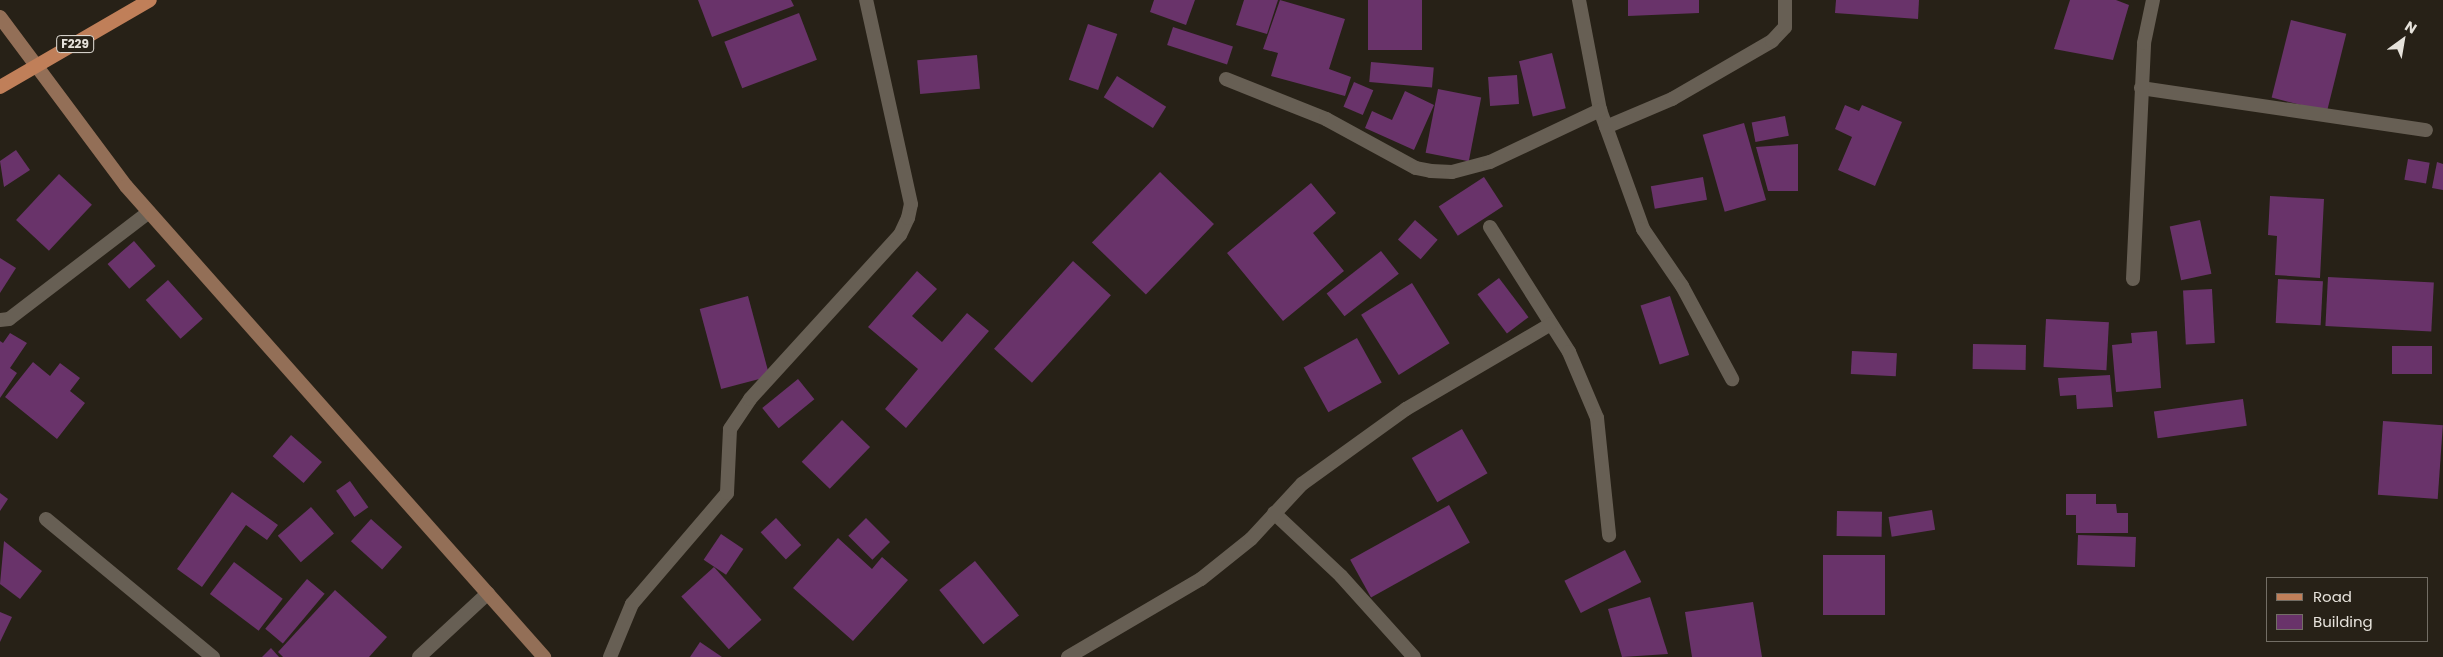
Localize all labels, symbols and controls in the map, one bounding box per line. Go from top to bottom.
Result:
north arrow [2378,15,2428,65]
text: N [2401,16,2421,39]
road number: F229 [55,34,95,54]
legend [2266,577,2428,642]
text: Road [2313,586,2352,607]
text: Building [2313,611,2373,632]

